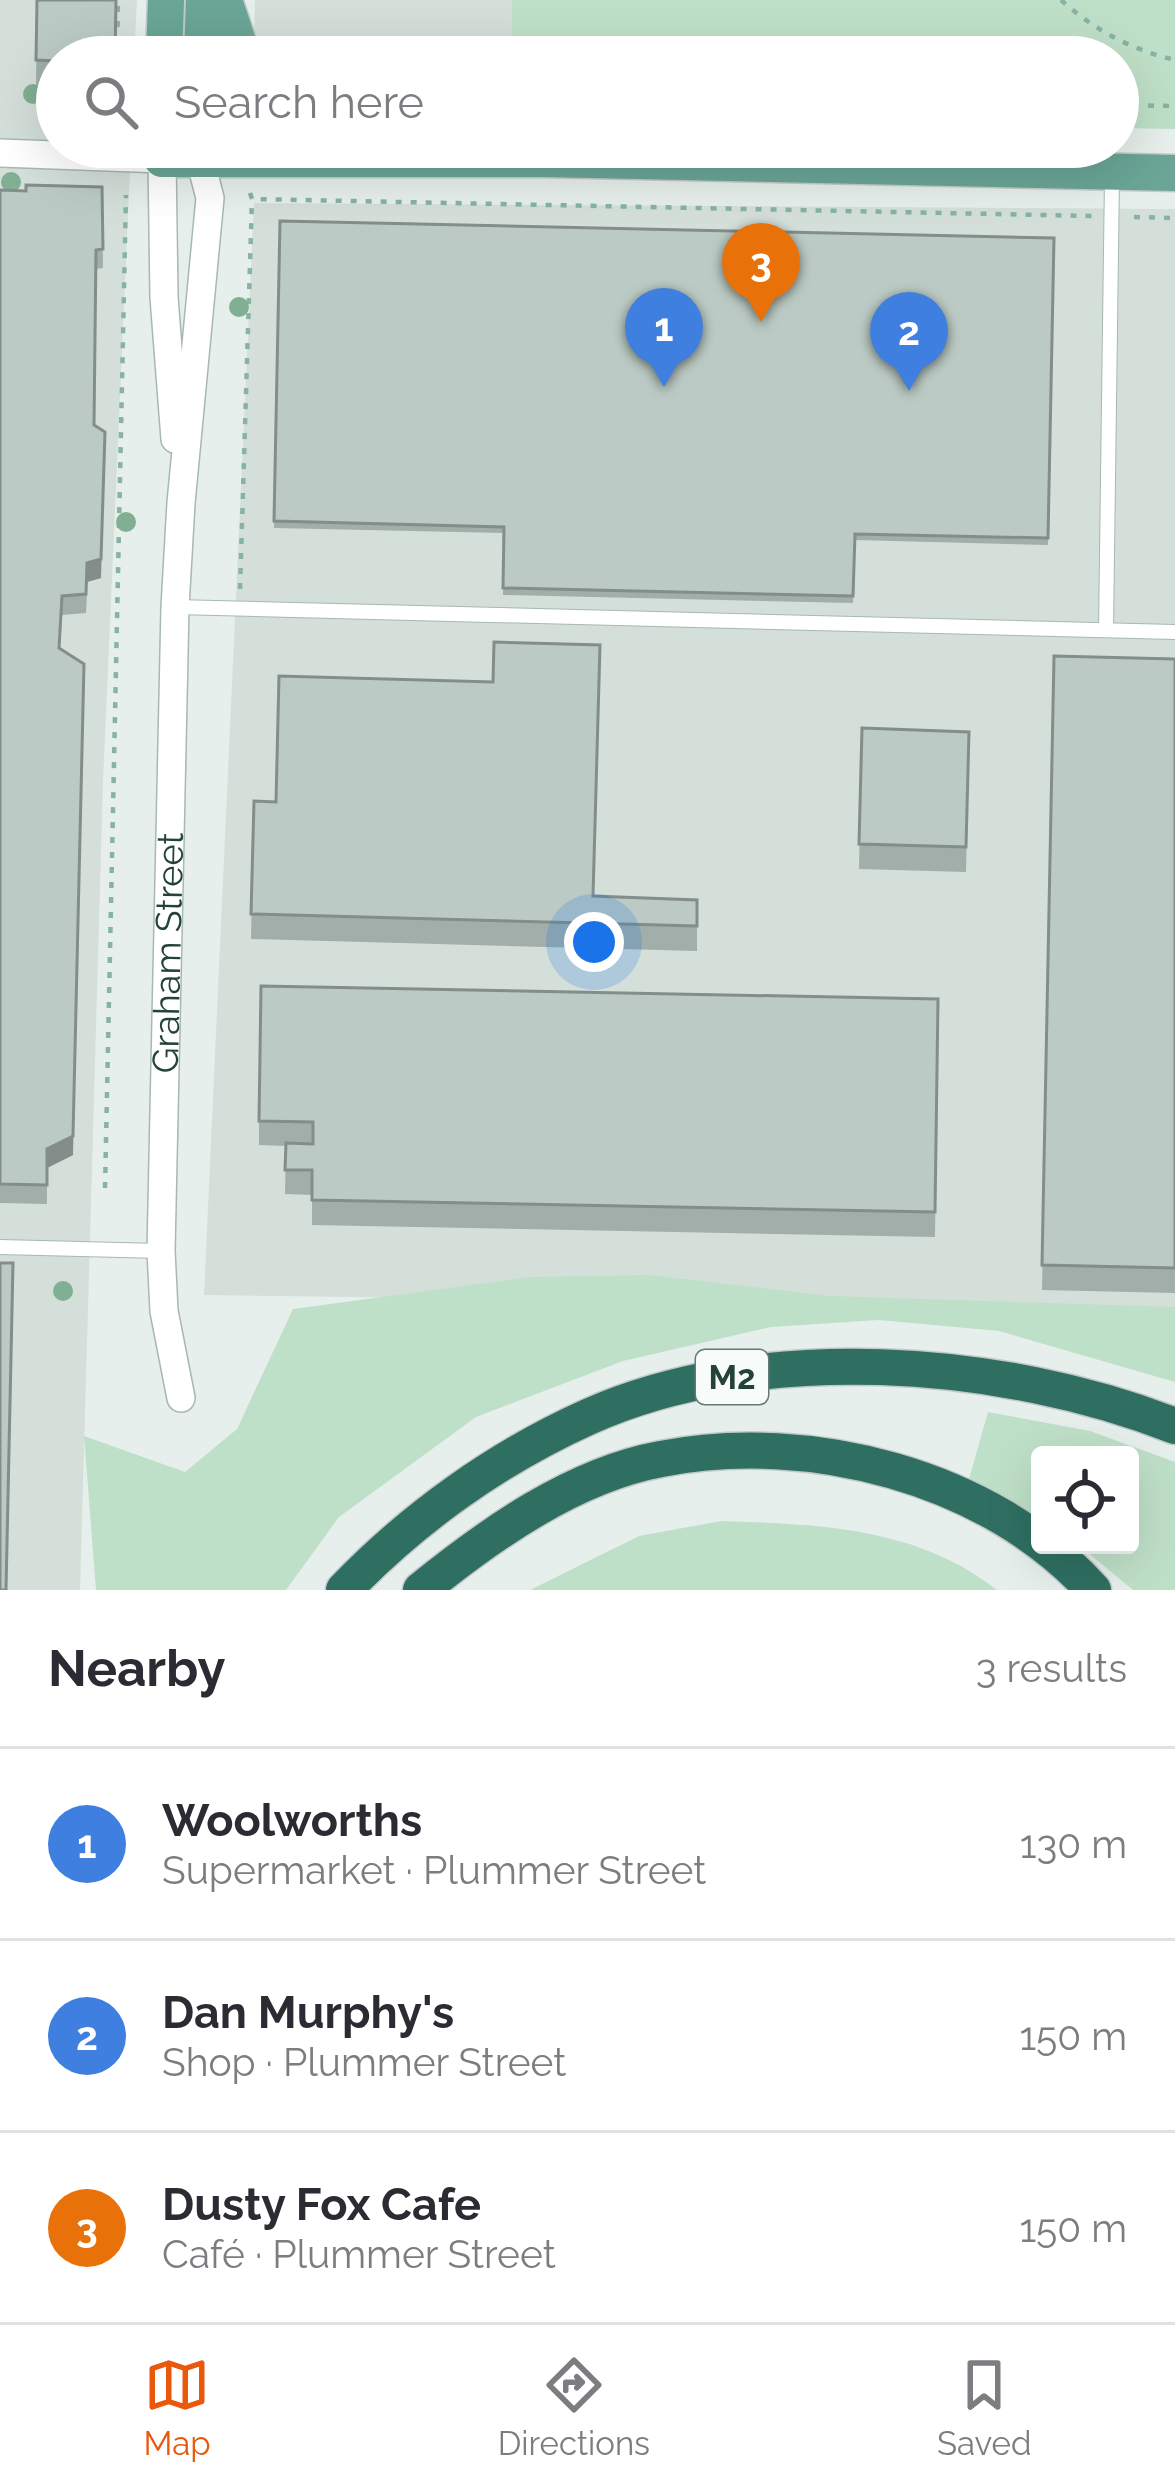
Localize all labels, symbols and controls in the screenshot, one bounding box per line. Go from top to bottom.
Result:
search box [36,36,1139,168]
icon: search [78,69,144,135]
text: Search here [174,76,424,129]
pin: 3 [722,223,800,322]
pin: 1 [625,288,703,387]
pin: 2 [870,292,948,391]
street label: Graham Street [144,832,191,1074]
your location [564,912,624,972]
road number: M2 [696,1350,768,1404]
map controls [1031,1446,1139,1554]
button: locate [1031,1446,1139,1554]
text: Nearby [48,1638,225,1698]
text: 3 results [976,1645,1127,1691]
text: Woolworths [162,1794,422,1847]
text: 1 [77,1821,97,1867]
text: 130 m [1020,1821,1127,1867]
text: Supermarket · Plummer Street [162,1847,706,1893]
text: Dan Murphy's [162,1986,454,2039]
text: 2 [76,2013,98,2059]
text: 150 m [1019,2013,1127,2059]
text: Shop · Plummer Street [162,2039,566,2085]
text: Dusty Fox Cafe [162,2178,481,2231]
text: 3 [76,2205,98,2251]
text: 150 m [1019,2205,1127,2251]
text: Café · Plummer Street [162,2231,556,2277]
tab: Map [144,2352,211,2463]
tab: Directions [498,2352,650,2463]
tab: Saved [937,2352,1031,2463]

